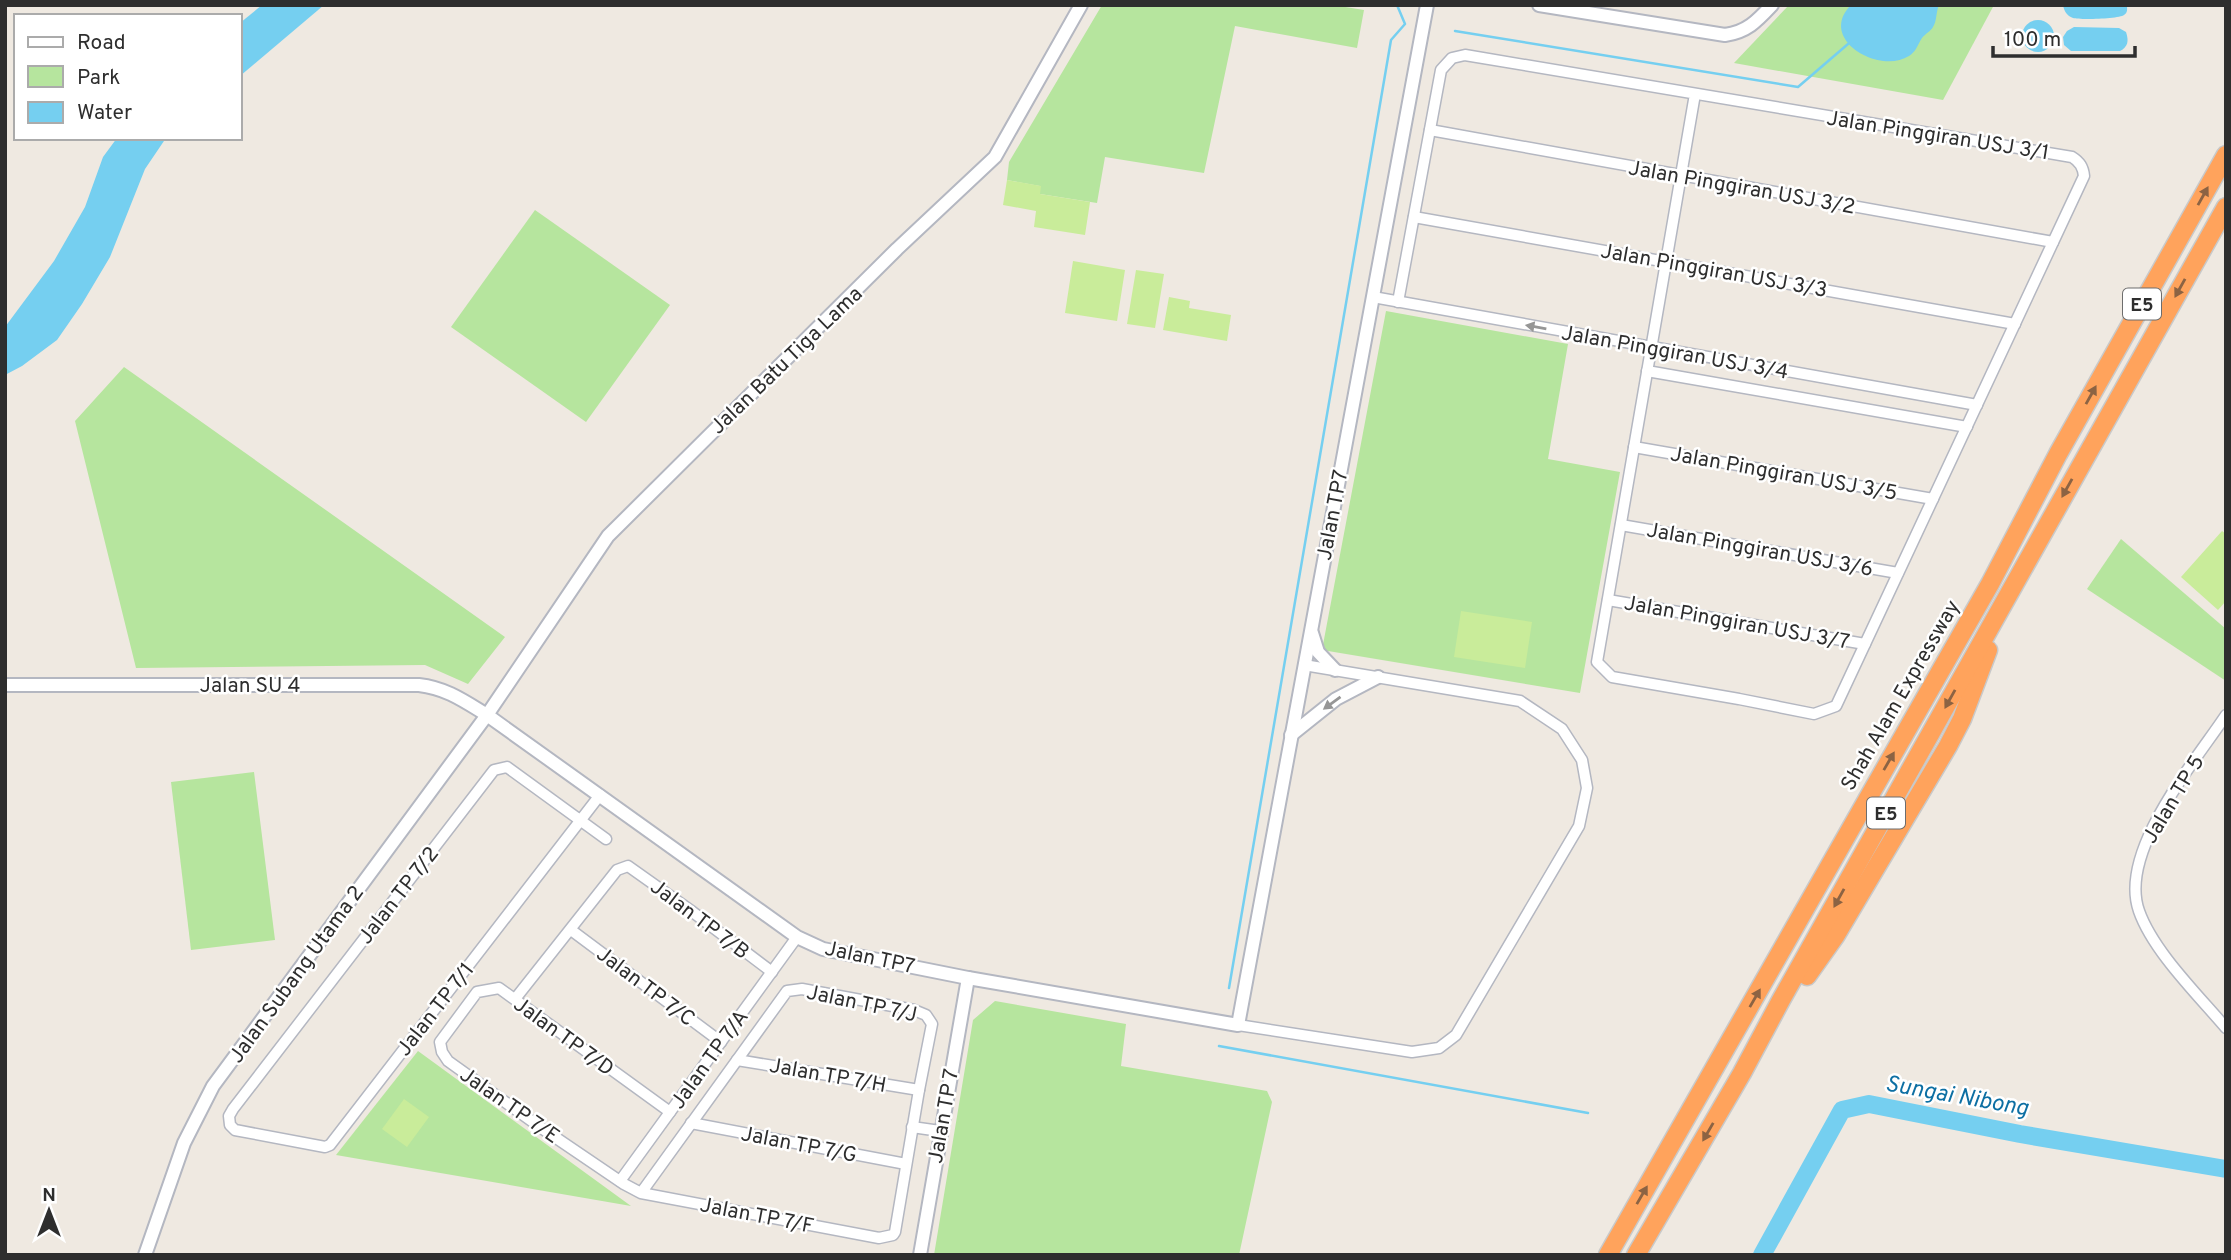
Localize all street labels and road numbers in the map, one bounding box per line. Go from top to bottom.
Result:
street label: Jalan Pinggiran USJ 3/1 [1825,106,2051,167]
street label: Jalan Pinggiran USJ 3/2 [1626,155,1857,222]
street label: Jalan Pinggiran USJ 3/3 [1598,238,1829,305]
street label: Jalan Batu Tiga Lama [705,281,869,441]
road number: E5 [2123,288,2161,320]
street label: Jalan Pinggiran USJ 3/4 [1559,320,1790,387]
street label: Jalan Pinggiran USJ 3/5 [1668,441,1899,508]
street label: Jalan TP7 [1312,468,1355,563]
street label: Jalan Pinggiran USJ 3/6 [1644,517,1875,584]
street label: Jalan Pinggiran USJ 3/7 [1622,590,1852,657]
street label: Shah Alam Expressway [1836,596,1967,796]
street label: Jalan SU 4 [199,673,301,700]
street label: Jalan TP 5 [2137,751,2211,849]
road number: E5 [1867,798,1905,828]
street label: Jalan TP 7/2 [353,842,446,950]
street label: Jalan TP 7/B [644,874,754,966]
street label: Jalan Subang Utama 2 [224,881,371,1069]
street label: Jalan TP7 [822,936,917,981]
street label: Jalan TP 7/C [590,941,700,1033]
street label: Jalan TP 7/1 [391,958,481,1062]
street label: Jalan TP 7/J [804,980,919,1029]
street label: Jalan TP 7/D [507,992,619,1083]
street label: Jalan TP 7/A [665,1005,755,1115]
street label: Jalan TP 7/H [767,1053,888,1100]
street label: Jalan TP 7/E [454,1062,564,1151]
street label: Jalan TP 7 [923,1067,966,1166]
street label: Jalan TP 7/G [738,1121,859,1170]
street label: Jalan TP 7/F [698,1192,816,1241]

